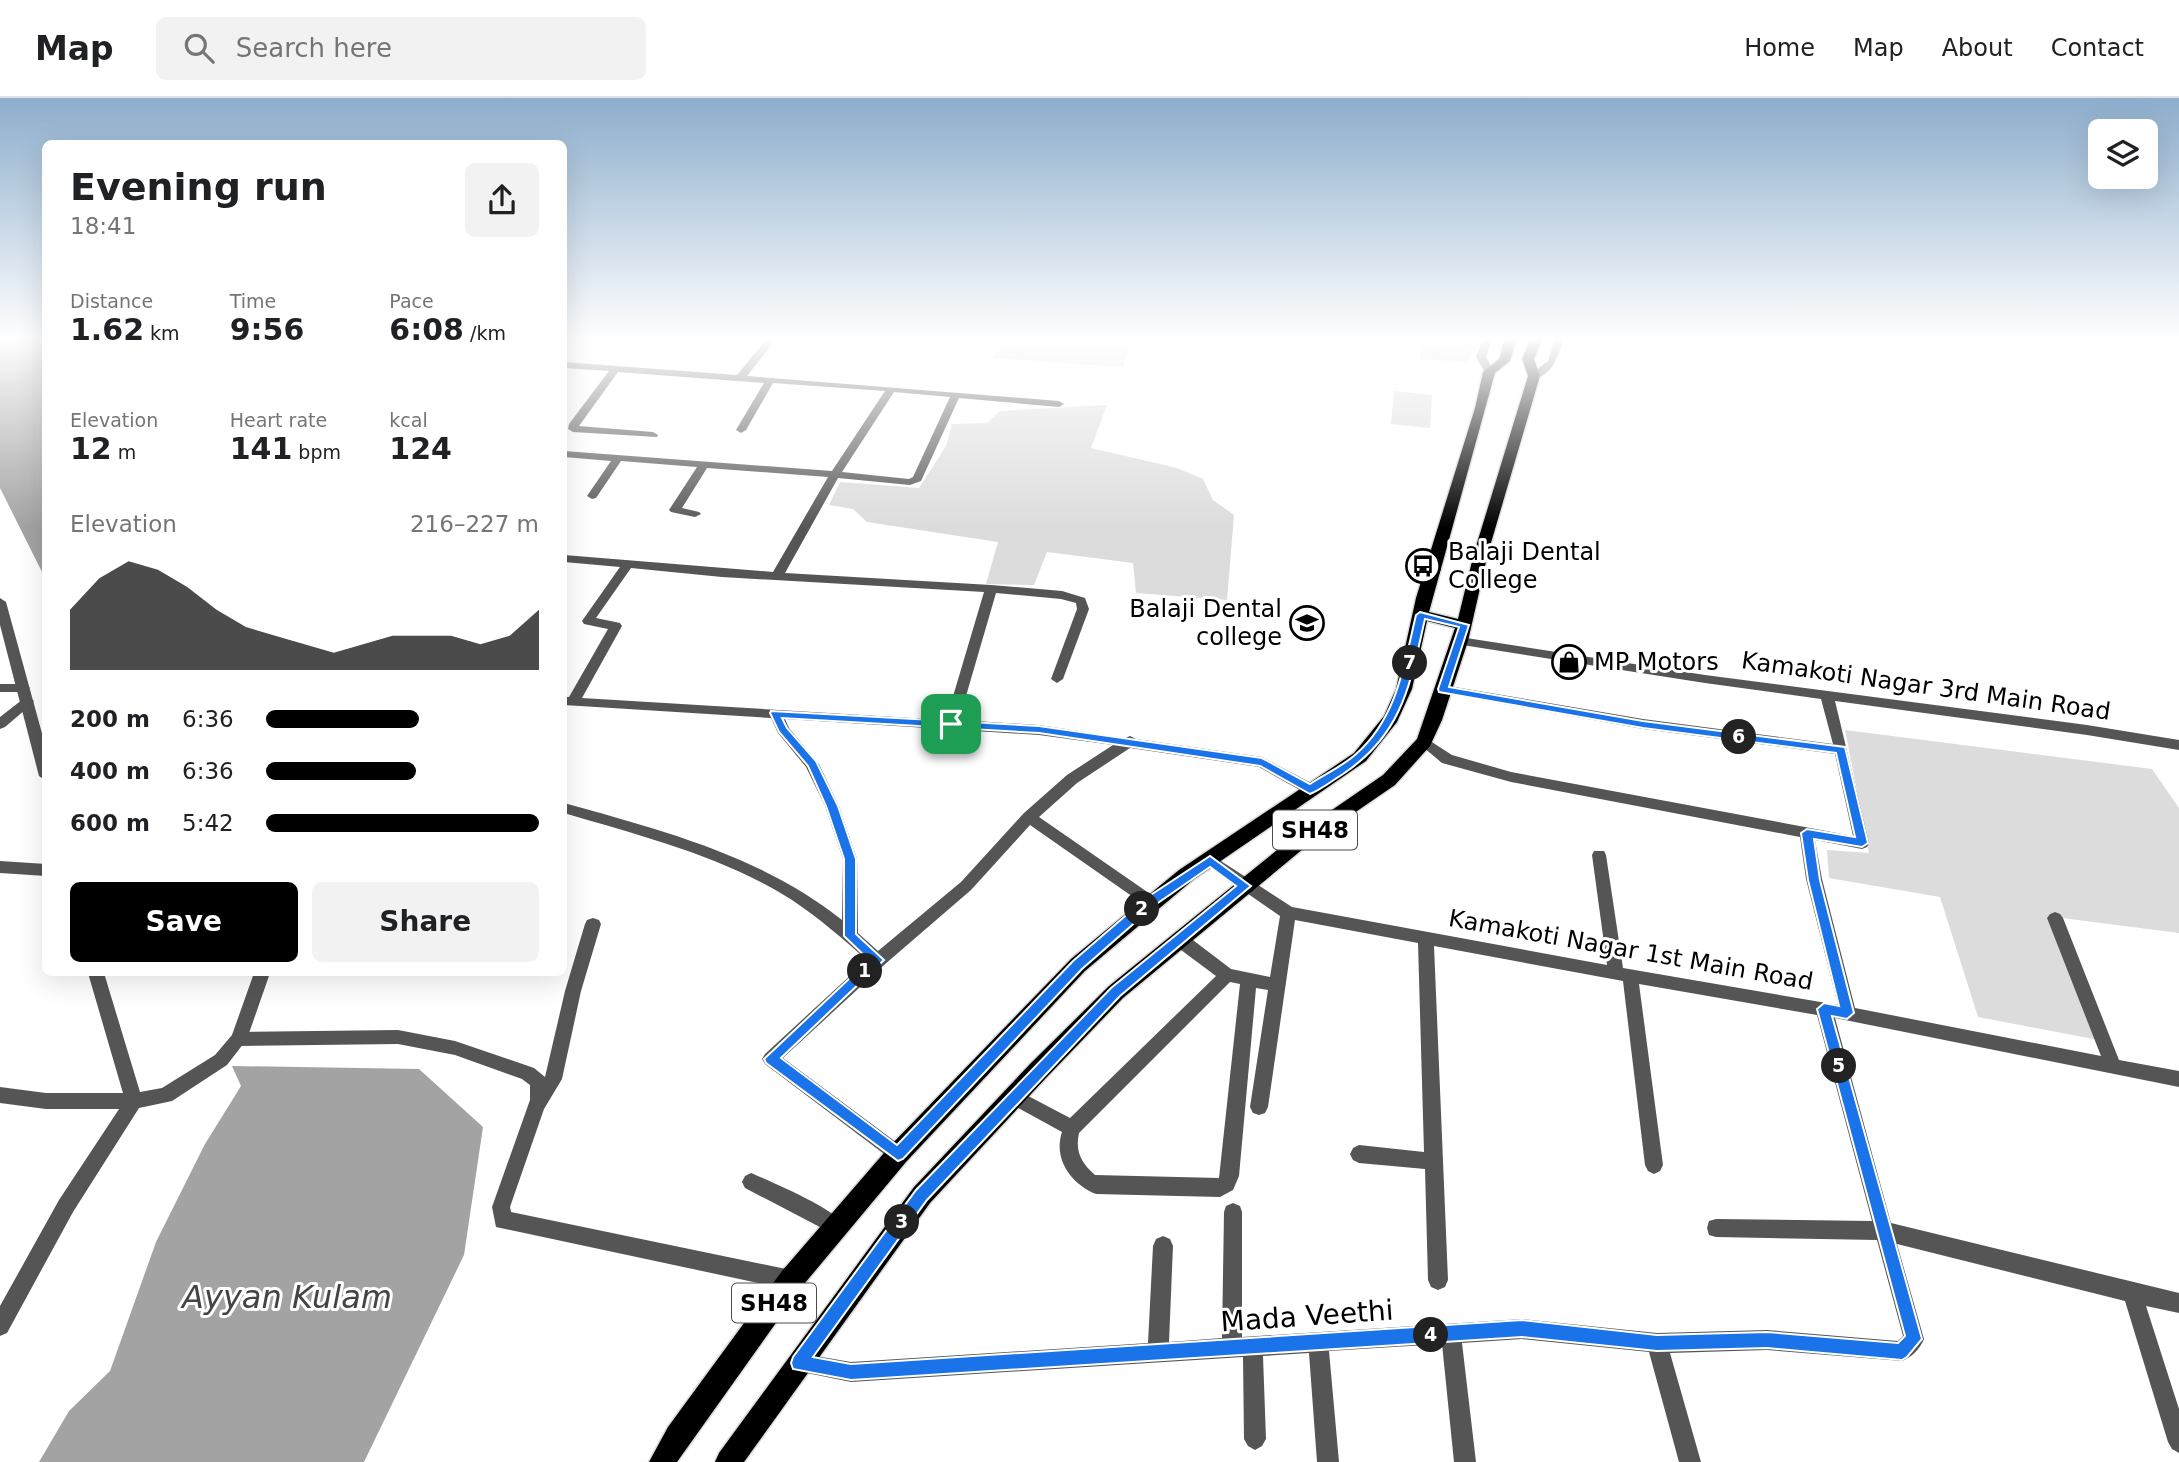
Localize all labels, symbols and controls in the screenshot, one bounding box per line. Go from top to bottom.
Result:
search box [156,17,646,80]
text: Map [35,29,114,68]
icon: search [180,29,218,67]
text: Search here [236,33,392,63]
text: Home [1744,34,1815,62]
text: Map [1853,34,1904,62]
text: About [1942,34,2013,62]
text: Contact [2051,34,2144,62]
map controls [2088,119,2158,189]
button: layers [2088,119,2158,189]
button: share [465,163,539,237]
text: Evening run [70,165,327,209]
text: 18:41 [70,213,136,239]
text: Distance [70,290,153,312]
text: Time [230,290,276,312]
text: Pace [389,290,434,312]
text: 1.62 [70,312,144,347]
text: 9:56 [230,312,304,347]
text: 6:08 [389,312,464,347]
text: km [144,322,180,344]
text: /km [464,322,506,344]
text: Elevation [70,409,158,431]
text: Heart rate [230,409,327,431]
text: kcal [389,409,428,431]
text: 12 [70,431,112,466]
text: 141 [230,431,292,466]
text: 124 [389,431,452,466]
text: m [112,441,136,463]
text: bpm [292,441,341,463]
text: Elevation [70,511,177,537]
text: 216–227 m [410,511,539,537]
place label: Balaji Dental College [1448,538,1601,594]
bus stop icon: Balaji Dental College [1404,547,1442,585]
place label: Balaji Dental college [1129,595,1282,651]
school or university icon: Balaji Dental college [1288,604,1326,642]
shop icon: MP Motors [1550,643,1588,681]
pin: 7 [1392,646,1428,680]
street label: Kamakoti Nagar 3rd Main Road [1740,646,2112,726]
place label: MP Motors [1594,648,1719,676]
text: 7 [1403,651,1416,673]
pin [921,694,981,754]
icon: arrive [932,705,970,743]
text: 200 m [70,706,150,732]
text: 6:36 [182,706,234,732]
pin: 6 [1722,720,1756,754]
text: 6 [1732,725,1745,747]
text: 400 m [70,758,150,784]
text: 6:36 [182,758,234,784]
text: 600 m [70,810,150,836]
text: 5:42 [182,810,234,836]
road number: SH48 [1273,810,1357,850]
button: Save [70,882,298,962]
button: Share [312,882,539,962]
pin: 2 [1124,892,1160,926]
text: 2 [1135,897,1148,919]
street label: Kamakoti Nagar 1st Main Road [1447,904,1815,996]
pin: 1 [848,954,882,988]
text: 1 [858,959,871,981]
pin: 5 [1822,1048,1856,1084]
text: 5 [1832,1054,1845,1076]
pin: 3 [884,1204,920,1240]
text: 3 [895,1210,908,1232]
water label: Ayyan Kulam [180,1278,392,1316]
road number: SH48 [732,1284,816,1322]
street label: Mada Veethi [1220,1294,1394,1338]
pin: 4 [1414,1318,1448,1352]
text: 4 [1424,1323,1437,1345]

